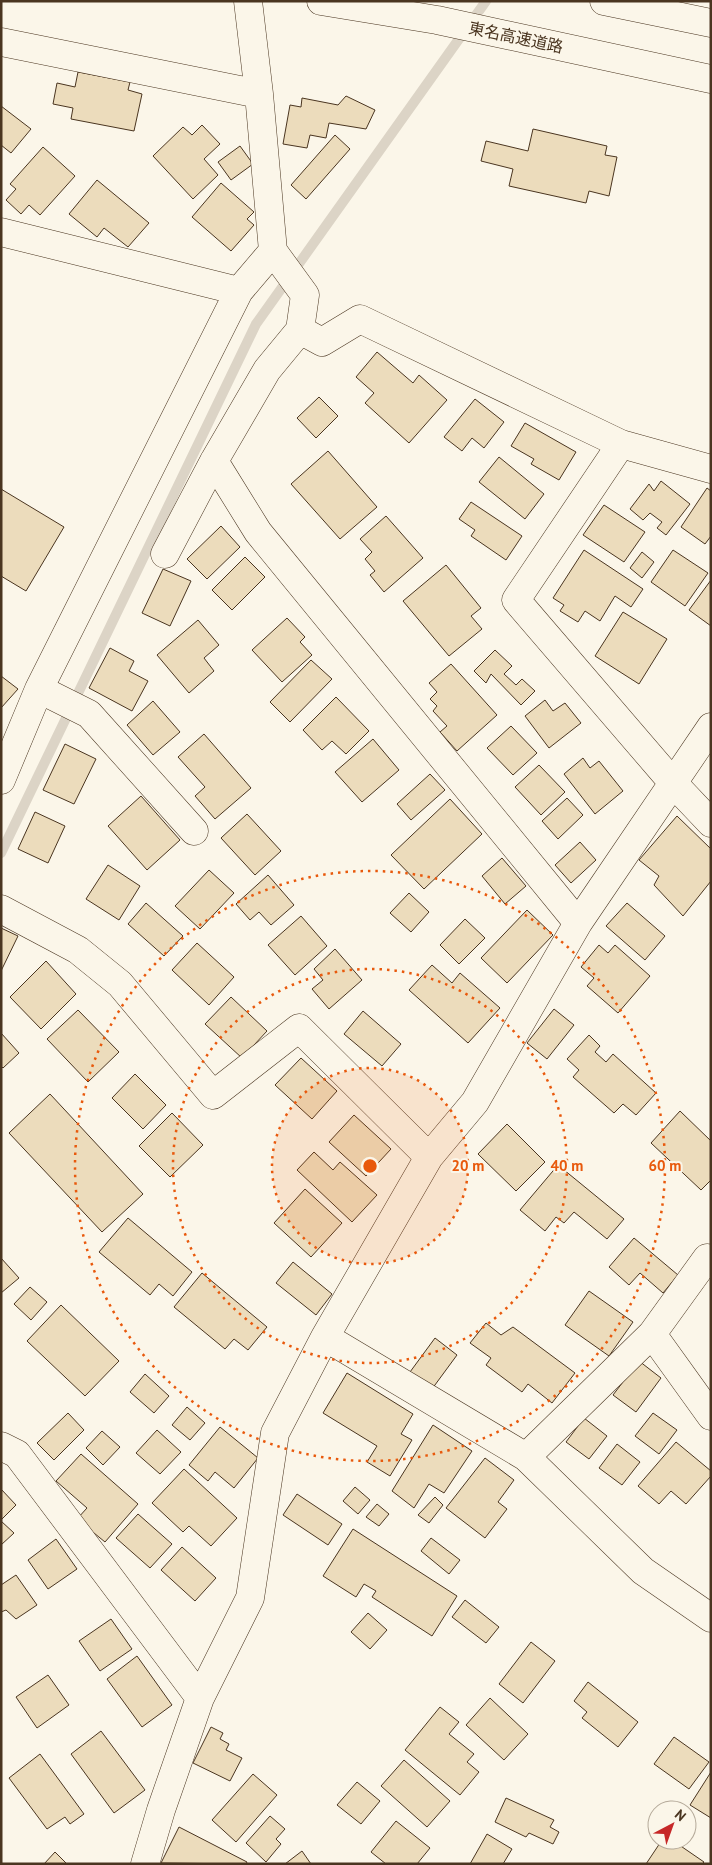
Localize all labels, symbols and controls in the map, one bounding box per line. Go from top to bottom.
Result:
street label: 東名高速道路 [467,17,565,57]
text: 20 m [452,1156,484,1175]
text: 40 m [551,1156,583,1175]
text: 60 m [649,1156,681,1175]
centre of rings [361,1157,379,1175]
north arrow [647,1800,697,1850]
text: N [671,1805,690,1825]

